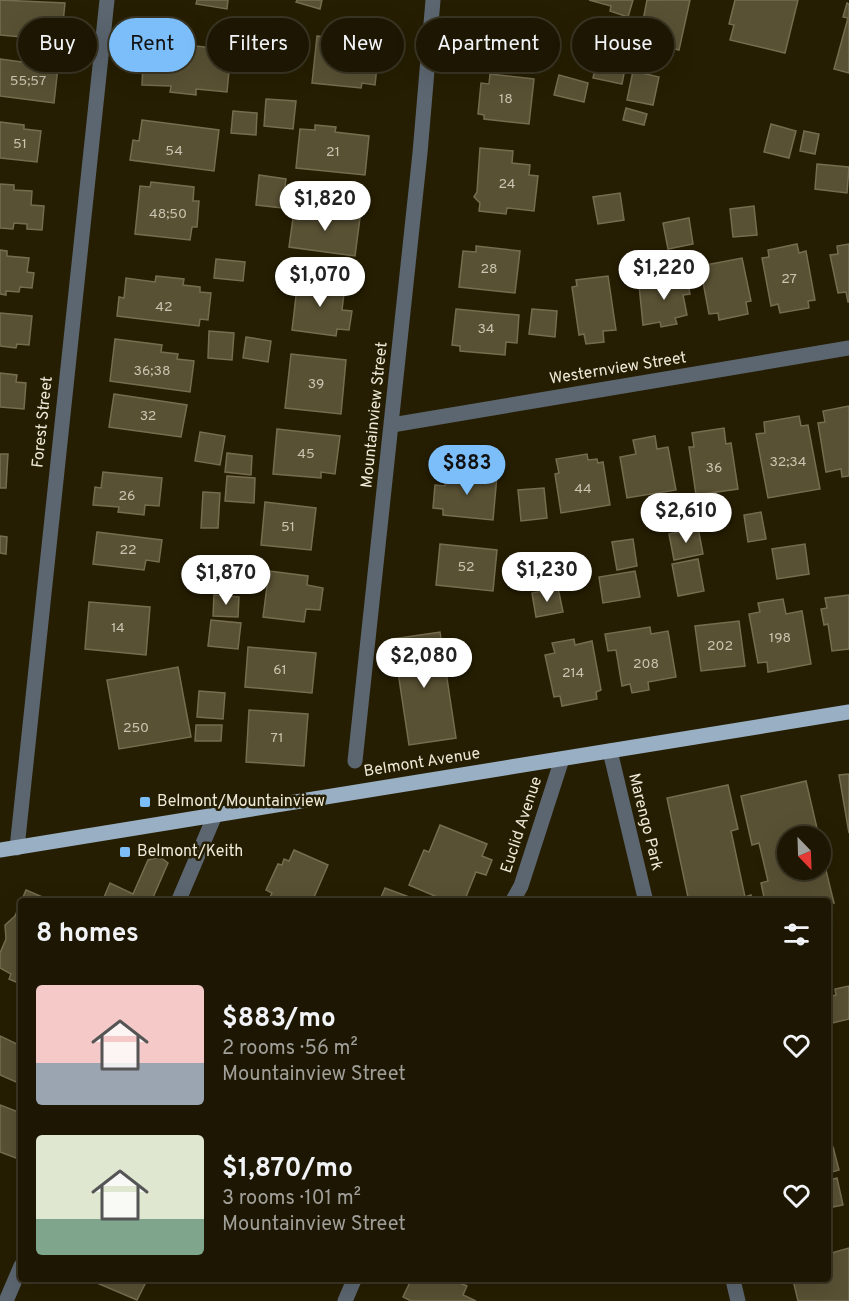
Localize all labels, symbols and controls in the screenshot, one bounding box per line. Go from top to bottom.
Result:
chip: Buy [18,18,97,72]
chip: Rent [109,18,195,72]
chip: Filters [207,18,309,72]
chip: New [321,18,404,72]
chip: Apartment [416,18,560,72]
chip: House [572,18,674,72]
house number: 55;57 [10,73,46,90]
house number: 18 [499,91,513,108]
house number: 51 [13,136,27,153]
house number: 54 [165,143,183,160]
house number: 21 [326,144,340,161]
house number: 24 [498,176,516,193]
pin: $1,820 [276,181,374,232]
text: $1,820 [294,187,356,213]
house number: 48;50 [149,206,187,223]
pin: $1,220 [615,250,713,301]
text: $1,220 [633,256,695,282]
pin: $1,070 [271,257,369,308]
house number: 28 [480,261,498,278]
text: $1,070 [289,263,351,289]
house number: 27 [781,271,797,288]
house number: 42 [155,299,173,316]
house number: 34 [477,321,495,338]
street label: Mountainview Street [357,341,393,489]
street label: Westernview Street [548,348,688,390]
house number: 36;38 [134,363,170,380]
street label: Forest Street [28,375,58,469]
house number: 39 [308,376,324,393]
house number: 32 [140,408,156,425]
pin: $883 [431,445,503,496]
house number: 45 [297,446,315,463]
text: $883 [442,451,492,477]
house number: 32;34 [770,454,807,471]
house number: 36 [706,460,722,477]
house number: 44 [574,481,592,498]
house number: 26 [119,488,135,505]
pin: $2,610 [637,493,735,544]
text: $2,610 [655,499,717,525]
house number: 51 [281,519,295,536]
house number: 22 [119,542,137,559]
pin: $1,230 [498,552,596,603]
pin: $1,870 [177,555,275,606]
text: $1,230 [516,558,578,584]
house number: 52 [457,559,475,576]
text: $1,870 [195,561,257,587]
house number: 14 [111,620,125,637]
house number: 198 [769,630,791,647]
pin: $2,080 [375,638,473,689]
house number: 202 [707,638,733,655]
text: $2,080 [390,644,458,670]
house number: 208 [633,656,659,673]
house number: 61 [273,662,287,679]
house number: 214 [562,665,584,682]
house number: 250 [123,720,149,737]
house number: 71 [271,730,283,747]
street label: Belmont Avenue [362,744,482,782]
street label: Marengo Park [623,771,667,873]
street label: Euclid Avenue [497,774,547,876]
place label: Belmont/Mountainview [157,792,325,812]
marker: Belmont/Mountainview [138,795,152,809]
north arrow [777,826,831,880]
map controls [777,826,831,880]
place label: Belmont/Keith [137,842,243,862]
marker: Belmont/Keith [118,845,132,859]
text: 8 homes [36,918,139,951]
icon: filters [780,918,813,951]
text: $883/mo [222,1003,336,1036]
icon: home [84,1009,156,1081]
icon: heart [780,1029,813,1062]
text: 2 rooms · 56 m² [222,1036,358,1062]
text: Mountainview Street [222,1062,406,1088]
text: $1,870/mo [222,1153,353,1186]
icon: home [84,1159,156,1231]
icon: heart [780,1179,813,1212]
text: 3 rooms · 101 m² [222,1186,361,1212]
text: Mountainview Street [222,1212,406,1238]

